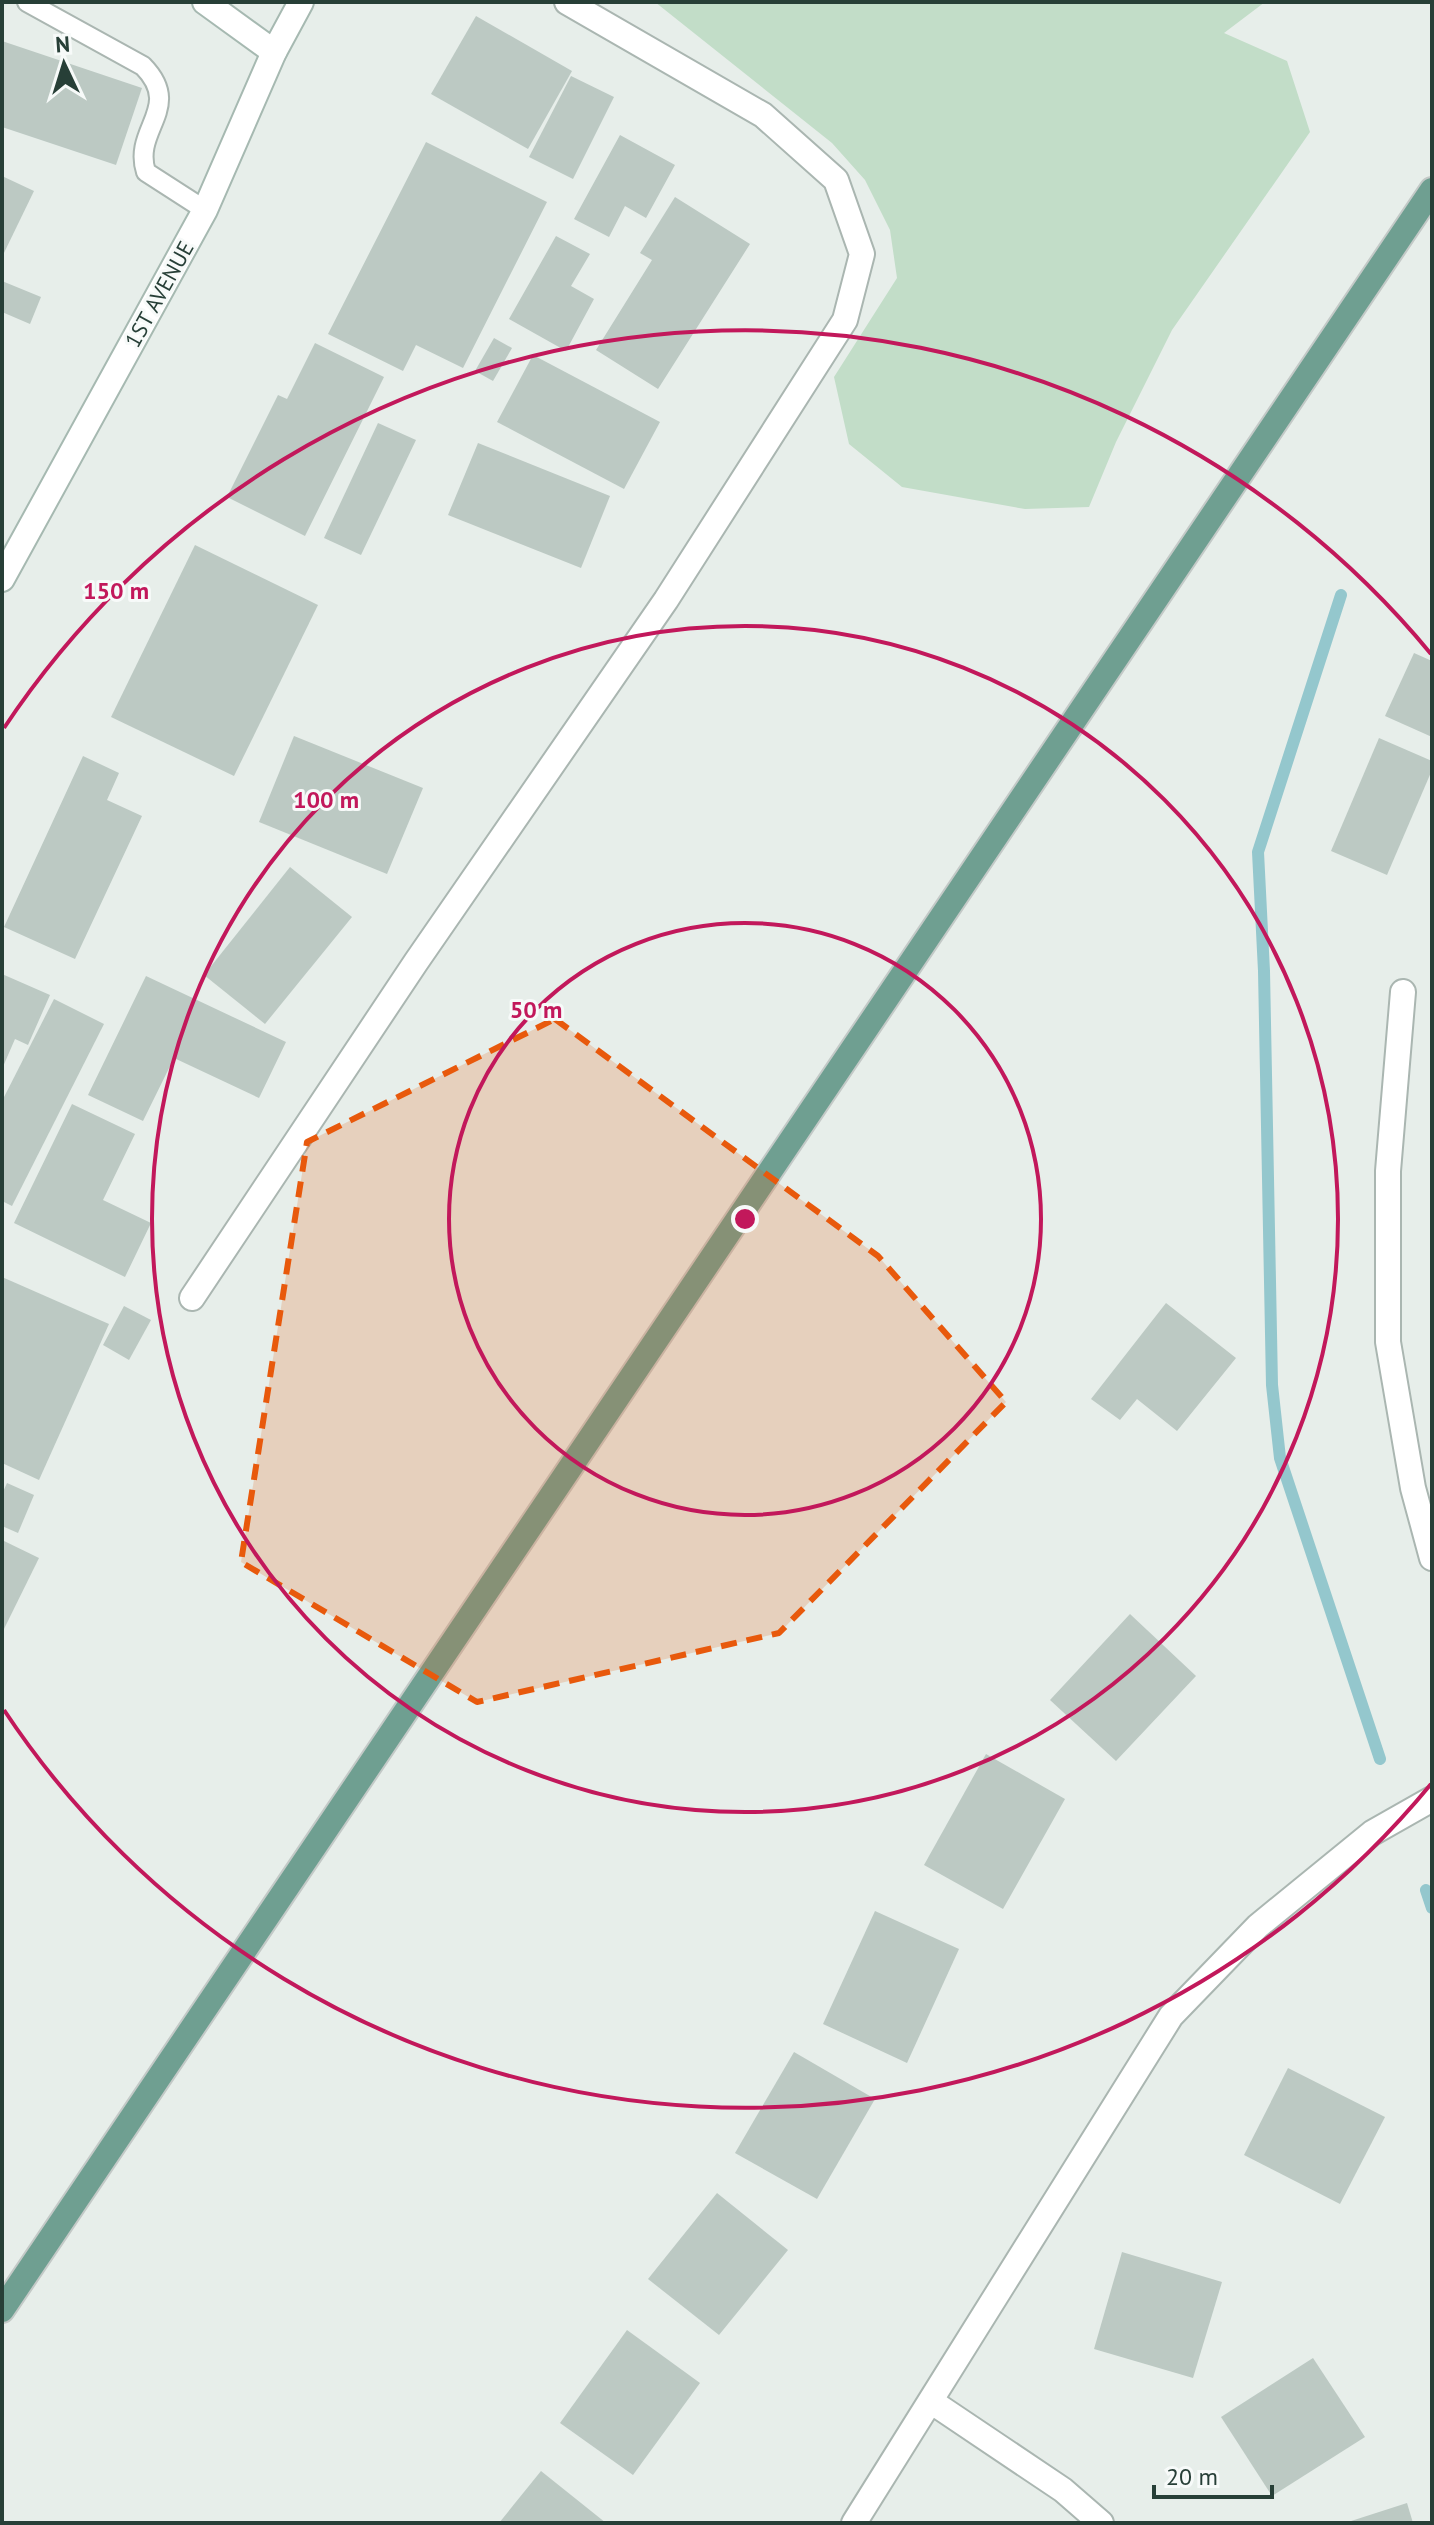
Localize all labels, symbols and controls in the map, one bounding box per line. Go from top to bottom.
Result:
north arrow [24,24,104,104]
text: N [54,30,71,59]
street label: 1ST AVENUE [118,236,200,352]
text: 150 m [83,575,149,606]
text: 100 m [293,784,359,815]
text: 50 m [510,994,562,1025]
centre of rings [731,1205,759,1233]
scale bar [1154,2449,1272,2499]
text: 20 m [1166,2461,1218,2492]

